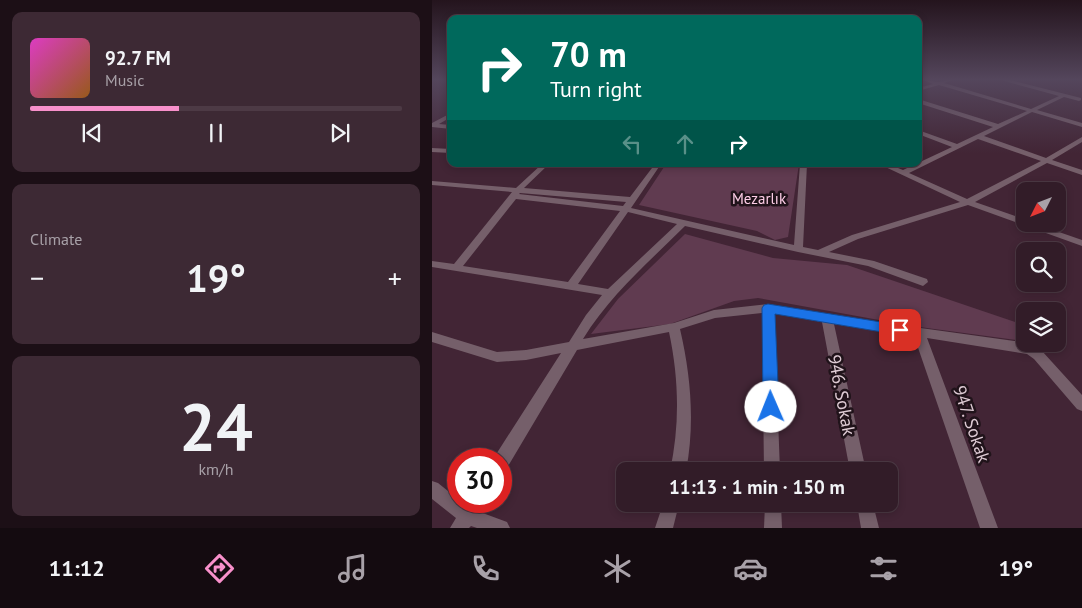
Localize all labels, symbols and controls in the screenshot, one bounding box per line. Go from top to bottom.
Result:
text: 70 m [550,31,627,77]
icon: right [467,35,532,100]
text: 92.7 FM [105,46,171,70]
text: Music [105,70,145,90]
text: Turn right [550,75,642,103]
icon: previous [78,119,106,147]
icon: pause [202,119,230,147]
icon: next [326,119,354,147]
icon: left [618,130,646,158]
icon: ahead [671,130,699,158]
icon: right [724,130,752,158]
north arrow [1016,182,1066,232]
map controls [1016,182,1066,352]
park label: Mezarlık [732,189,787,208]
text: Climate [30,229,82,249]
button: search [1016,242,1066,292]
text: 19° [186,253,246,302]
text: − [30,259,44,296]
text: + [388,259,402,296]
button: layers [1016,302,1066,352]
pin [879,309,921,351]
icon: arrive [886,316,914,344]
street label: 946. Sokak [823,353,861,438]
position arrow [744,380,796,432]
street label: 947. Sokak [948,382,996,466]
text: 24 [179,384,253,468]
speed limit sign: 30 [447,448,512,513]
text: km/h [198,459,234,479]
text: 11:13 · 1 min · 150 m [669,475,845,499]
icon: directions [202,551,237,586]
icon: music [335,551,370,586]
icon: phone [468,551,503,586]
icon: climate [600,551,635,586]
icon: car [733,551,768,586]
icon: filters [866,551,901,586]
text: 11:12 [49,554,105,582]
text: 19° [998,554,1033,582]

